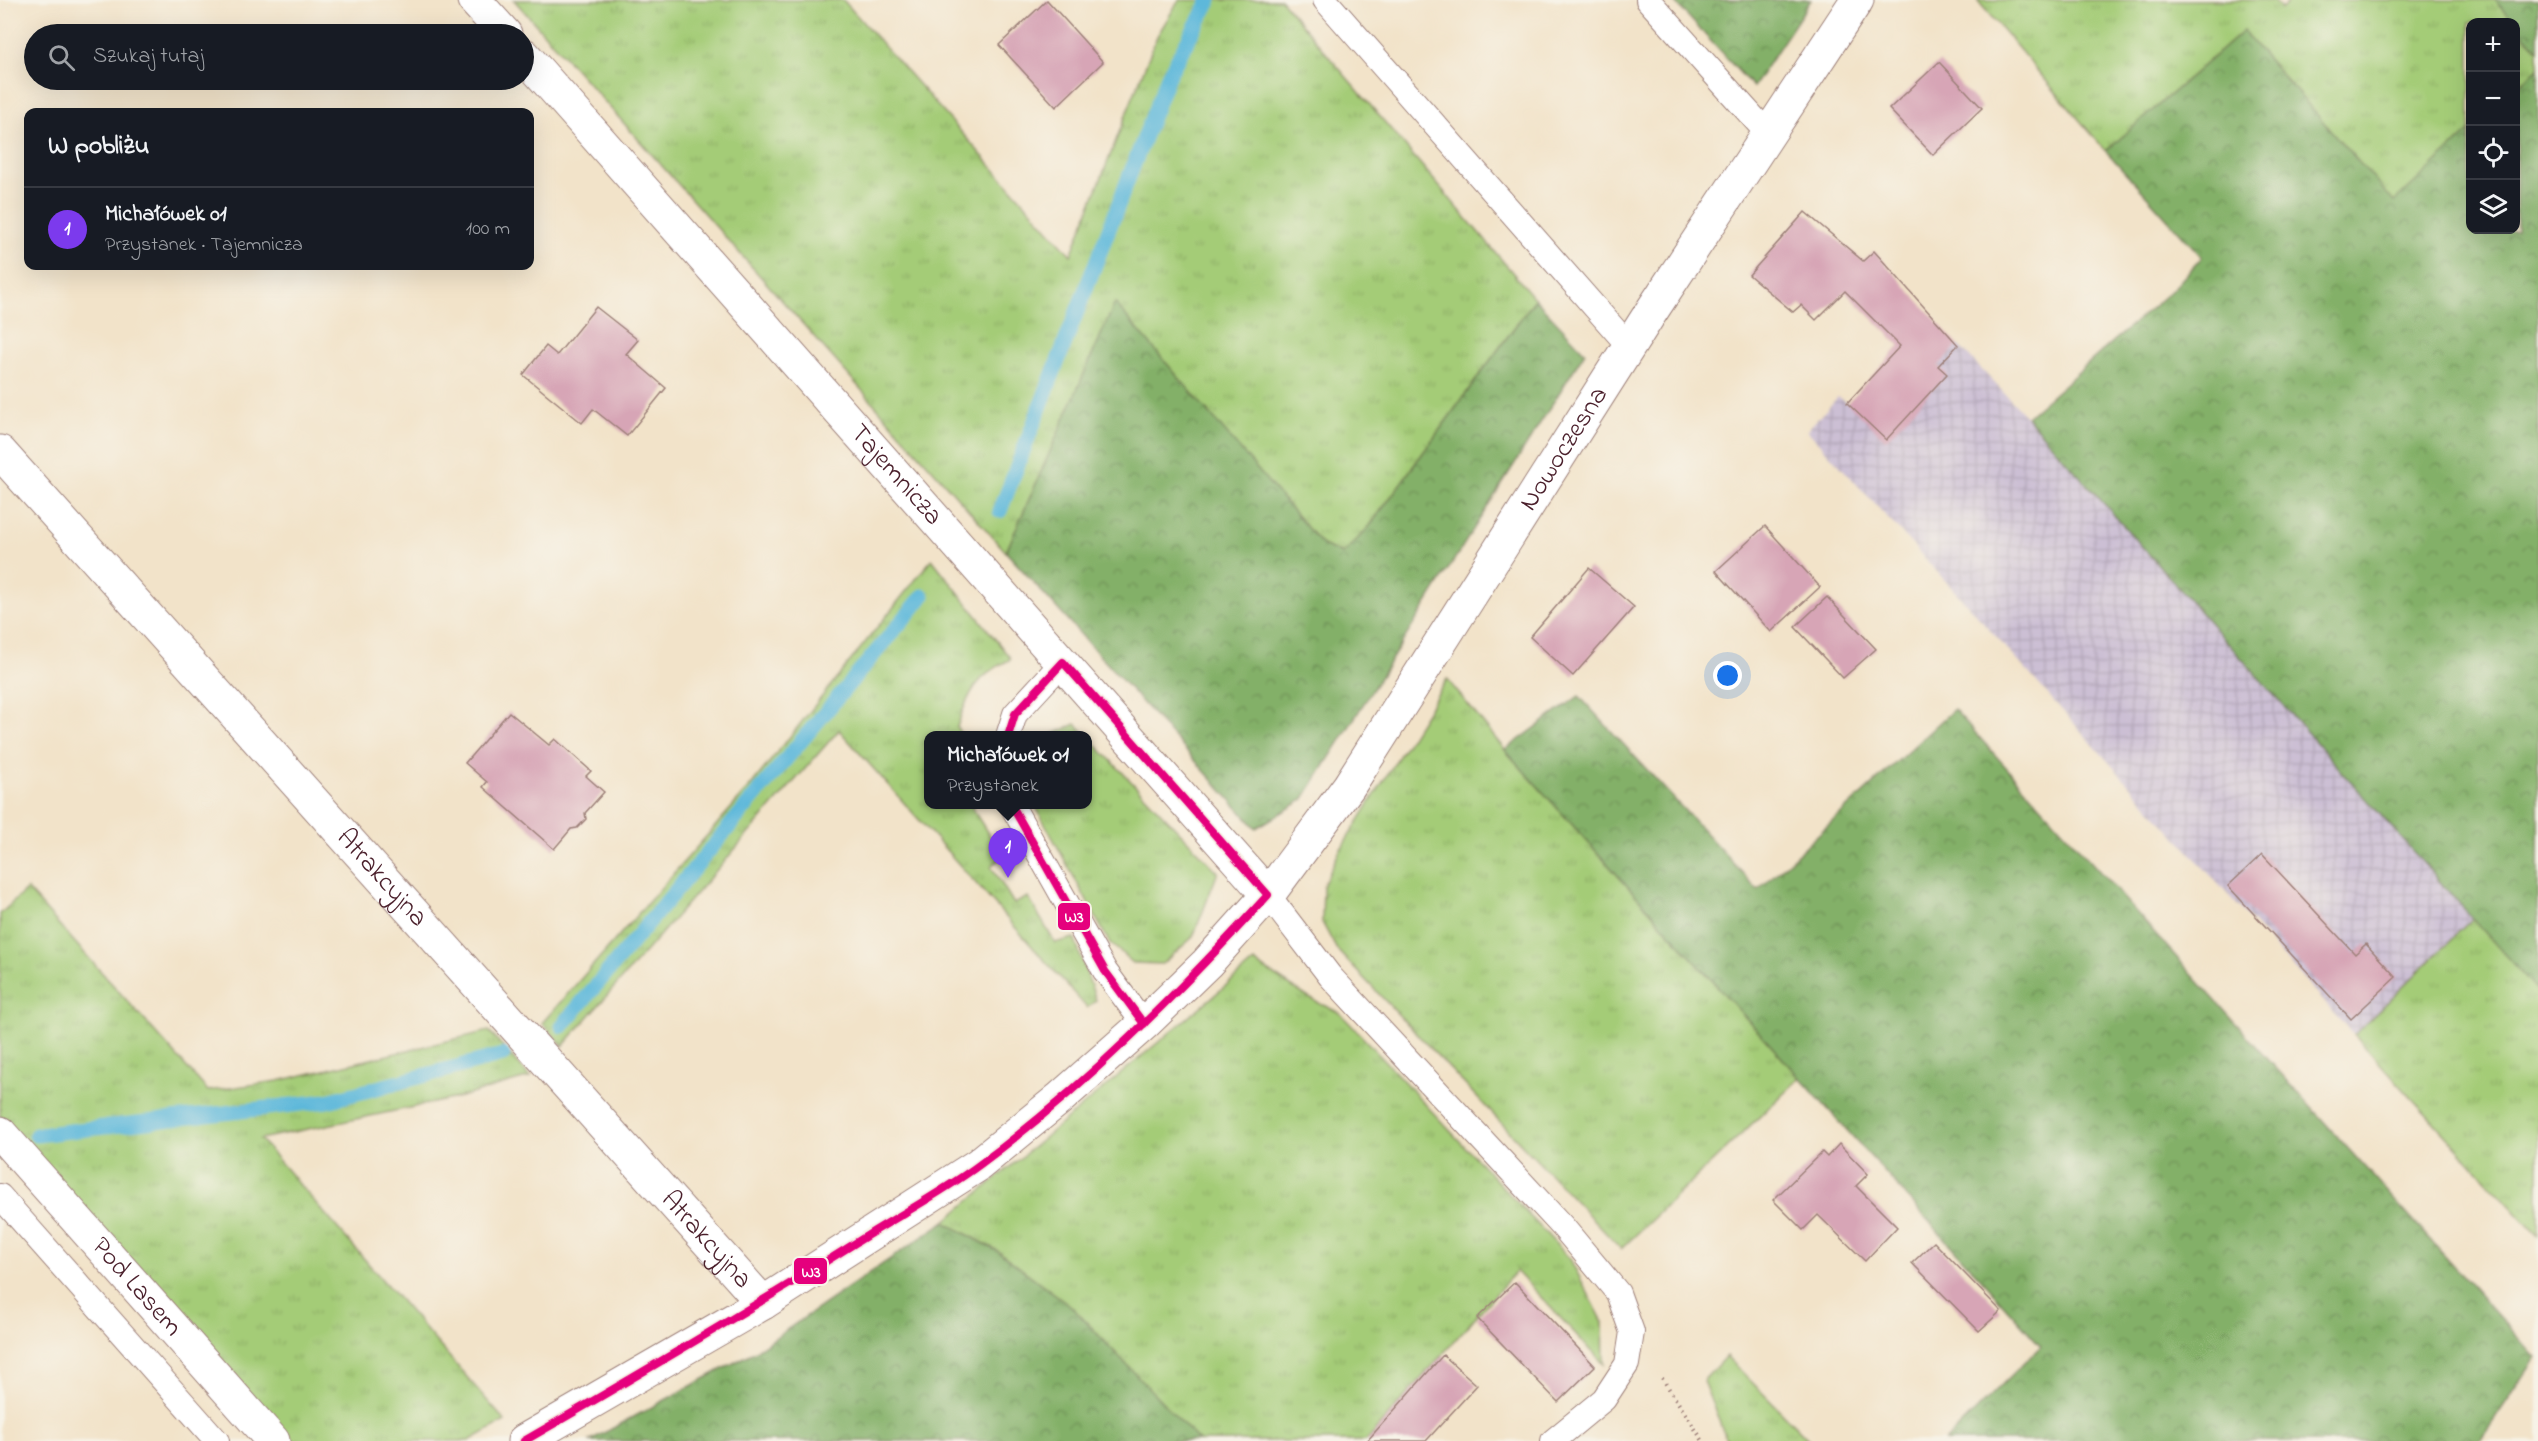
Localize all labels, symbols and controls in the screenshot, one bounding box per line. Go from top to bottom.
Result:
map controls [2466,18,2520,234]
button: + [2466,18,2520,72]
search box [24,24,534,90]
icon: search [45,41,78,74]
text: Szukaj tutaj [93,41,204,73]
button: − [2466,72,2520,126]
button: locate [2466,126,2520,180]
text: W pobliżu [48,128,149,166]
button: layers [2466,180,2520,234]
text: Michałówek 01 [105,199,227,231]
text: 1 [64,215,71,244]
text: 100 m [466,215,510,244]
text: Przystanek · Tajemnicza [105,231,303,260]
street label: Nowoczesna [1510,379,1618,519]
street label: Tajemnicza [840,415,952,535]
your location [1713,661,1742,690]
popup [924,731,1092,809]
text: Michałówek 01 [947,740,1069,772]
text: Przystanek [947,772,1038,801]
street label: Atrakcyjna [327,820,437,936]
pin: 1 [988,828,1028,878]
line badge: W3 [1057,902,1091,931]
text: W3 [1064,906,1084,930]
street label: Atrakcyjna [651,1182,761,1298]
street label: Pod Lasem [82,1229,191,1346]
line badge: W3 [793,1257,828,1285]
text: W3 [801,1261,821,1285]

